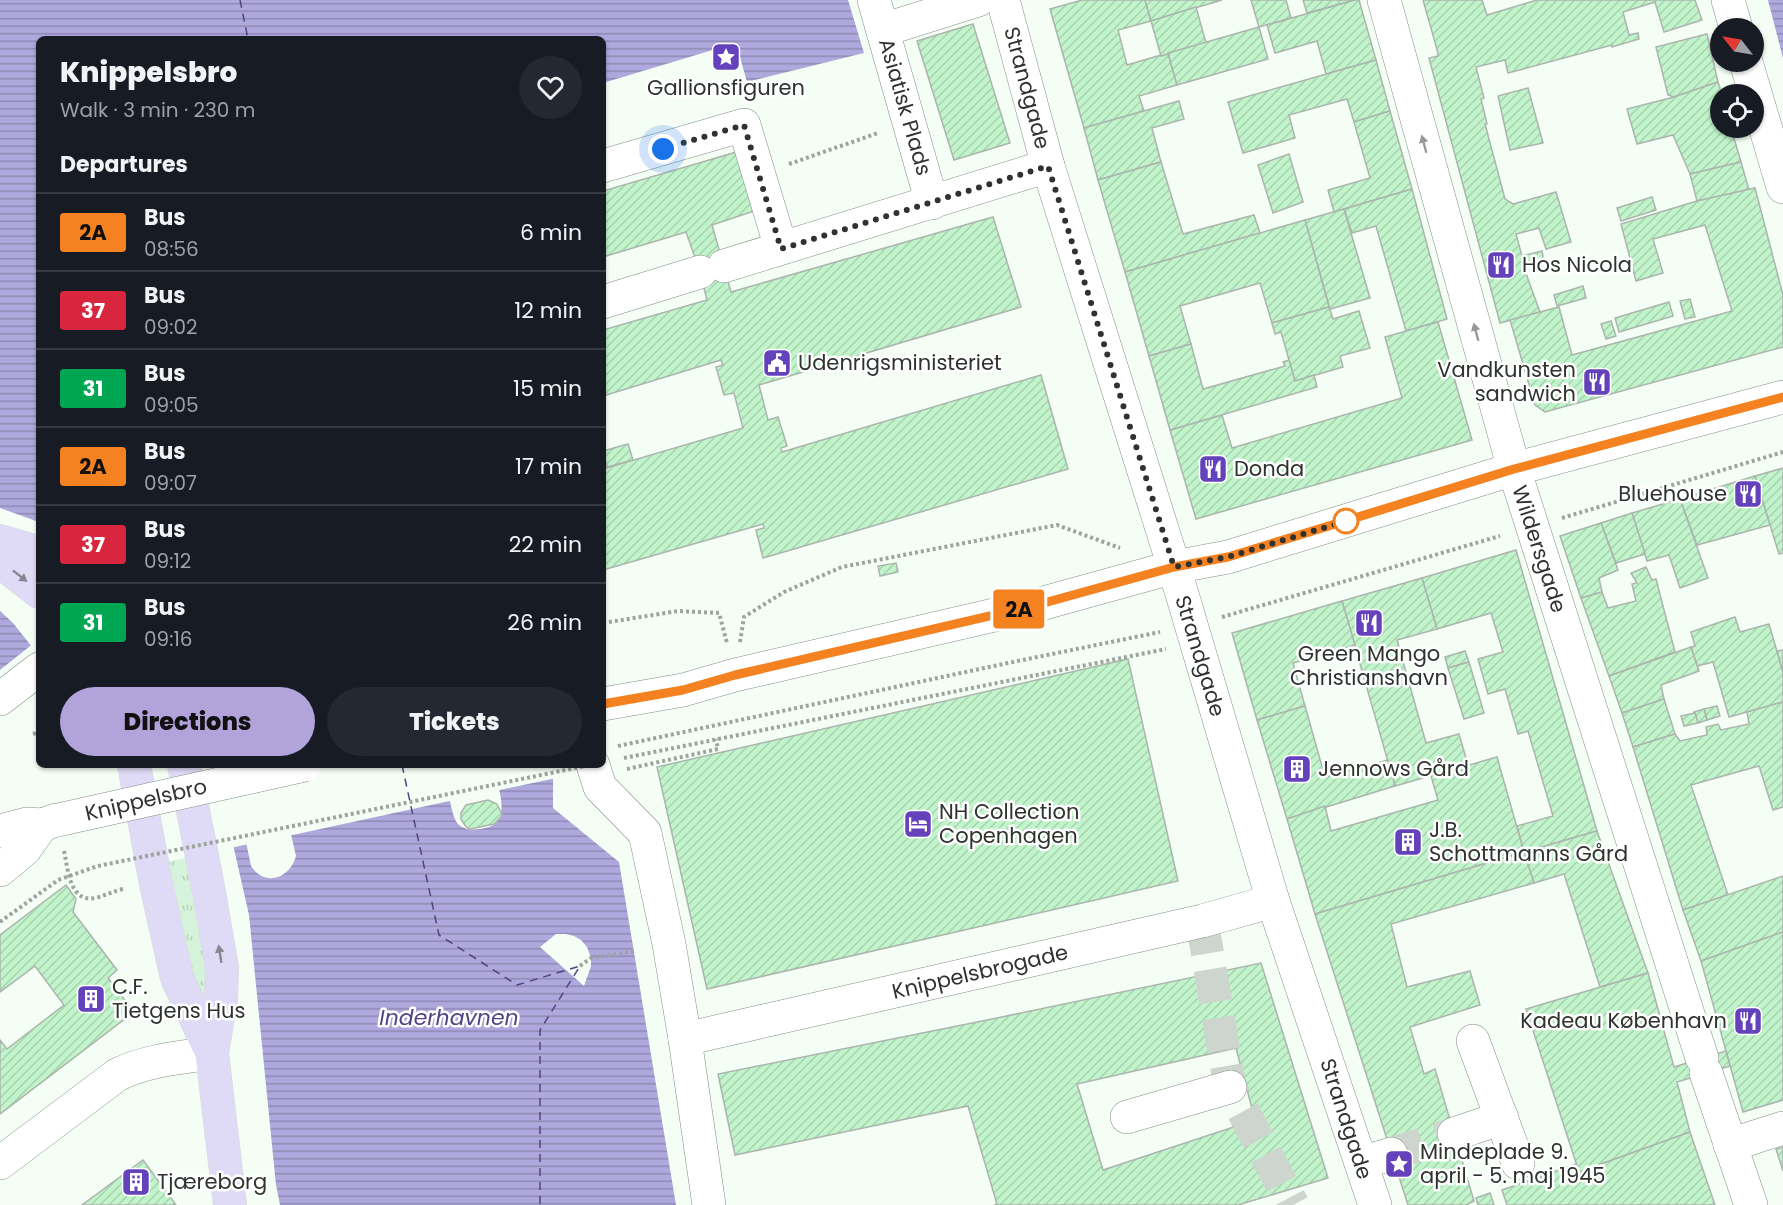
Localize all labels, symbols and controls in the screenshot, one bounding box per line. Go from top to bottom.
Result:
north arrow [1710,18,1764,72]
map controls [1710,18,1764,138]
street label: Strandgade [997,24,1058,152]
street label: Asiatisk Plads [872,35,939,179]
place icon: Gallionsfiguren [710,41,742,73]
text: Knippelsbro [60,53,237,92]
button: heart [519,56,582,119]
place label: Gallionsfiguren [647,73,805,102]
button: locate [1710,84,1764,138]
text: Walk · 3 min · 230 m [60,96,255,124]
your location [648,134,678,164]
one-way arrow [1418,135,1428,153]
text: Departures [60,149,188,180]
text: Bus [144,202,186,233]
text: 6 min [520,217,582,248]
text: 2A [79,218,107,247]
text: 08:56 [144,235,199,263]
restaurant icon: Hos Nicola [1485,249,1517,281]
place label: Hos Nicola [1522,250,1632,279]
text: Bus [144,280,186,311]
text: 12 min [514,295,582,326]
text: 37 [81,296,105,325]
text: 09:02 [144,313,197,341]
one-way arrow [1470,323,1480,341]
public building icon: Udenrigsministeriet [761,347,793,379]
place label: Udenrigsministeriet [798,348,1002,377]
place label: Vandkunsten sandwich [1437,355,1576,408]
text: Bus [144,358,186,389]
restaurant icon: Vandkunsten sandwich [1581,366,1613,398]
text: 15 min [513,373,582,404]
text: 31 [83,374,103,403]
text: 09:05 [144,391,199,419]
text: Bus [144,436,186,467]
text: 17 min [515,451,582,482]
text: 2A [79,452,107,481]
restaurant icon: Donda [1197,453,1229,485]
place label: Donda [1234,454,1304,483]
text: 09:07 [144,469,197,497]
restaurant icon: Bluehouse [1732,478,1764,510]
place label: Bluehouse [1618,479,1727,508]
street label: Wildersgade [1505,481,1574,616]
unlabelled marker [1333,508,1359,534]
text: Bus [144,514,186,545]
text: 22 min [509,529,582,560]
text: 37 [81,530,105,559]
text: 09:12 [144,547,191,575]
one-way arrow [12,570,28,583]
line badge: 2A [992,590,1046,628]
text: Bus [144,592,186,623]
street label: Strandgade [1168,592,1233,720]
text: 2A [1005,595,1033,624]
text: 26 min [507,607,582,638]
restaurant icon: Green Mango Christianshavn [1353,607,1385,639]
text: 31 [83,608,103,637]
text: 09:16 [144,625,193,653]
place label: Green Mango Christianshavn [1290,639,1448,692]
button: Directions [60,687,315,756]
button: Tickets [327,687,582,756]
building icon: Jennows Gård [1281,753,1313,785]
place label: Jennows Gård [1318,754,1469,783]
street label: Knippelsbro [82,771,210,828]
place label: NH Collection Copenhagen [939,797,1079,850]
hotel icon: NH Collection Copenhagen [902,808,934,840]
place label: J.B. Schottmanns Gård [1429,815,1628,868]
building icon: J.B. Schottmanns Gård [1392,826,1424,858]
street label: Knippelsbrogade [889,937,1071,1006]
one-way arrow [215,944,224,963]
place label: C.F. Tietgens Hus [112,972,245,1025]
building icon: C.F. Tietgens Hus [75,983,107,1015]
water label: Inderhavnen [379,1002,519,1033]
restaurant icon: Kadeau København [1732,1005,1764,1037]
place label: Kadeau København [1520,1006,1727,1035]
street label: Strandgade [1313,1055,1380,1183]
place label: Mindeplade 9. april - 5. maj 1945 [1420,1137,1606,1190]
place icon: Mindeplade 9. april - 5. maj 1945 [1383,1148,1415,1180]
building icon: Tjæreborg [120,1166,152,1198]
place label: Tjæreborg [157,1167,267,1196]

